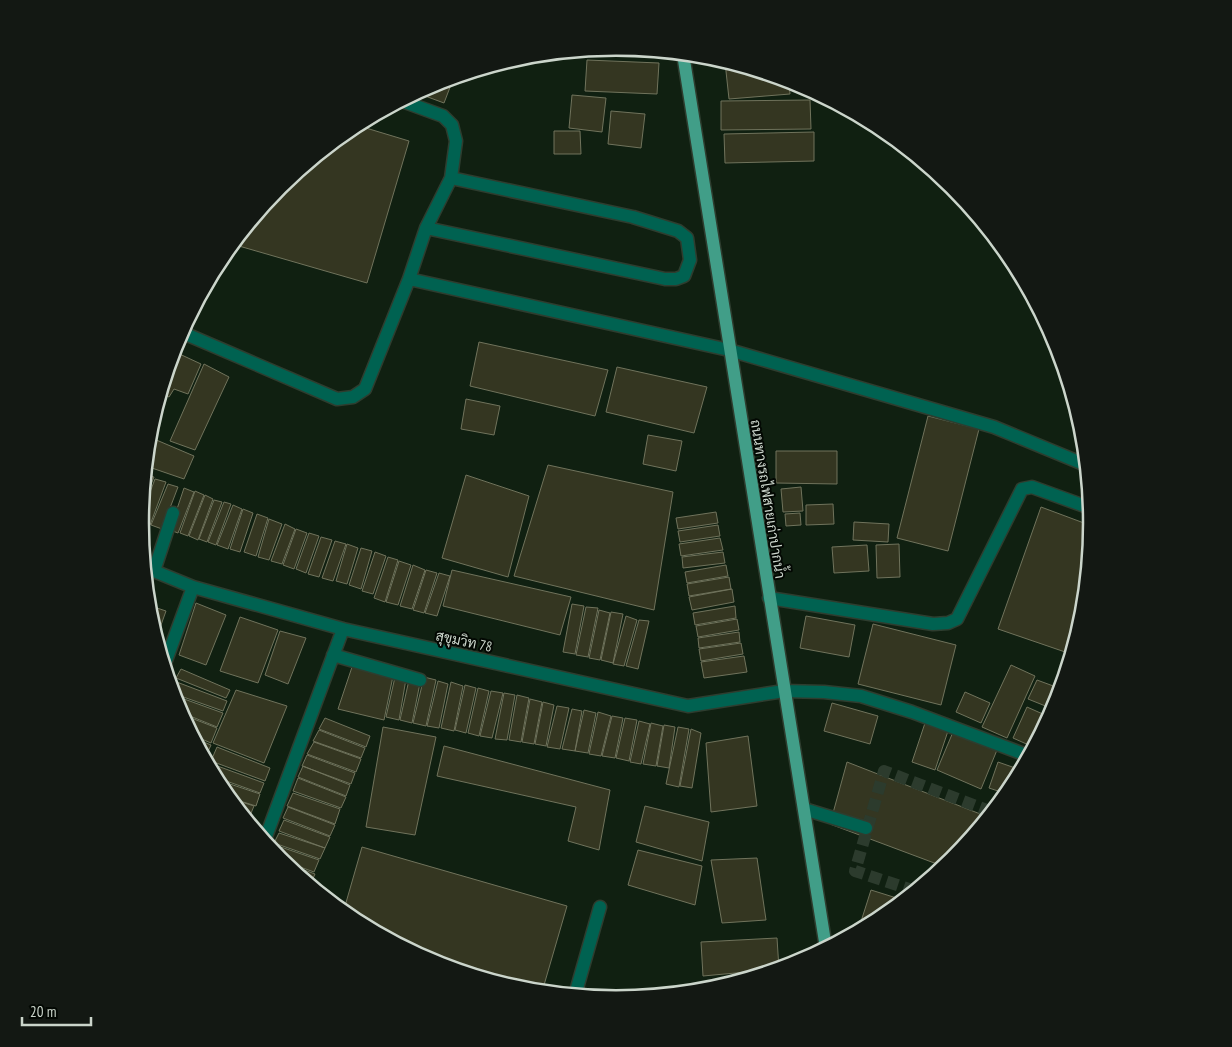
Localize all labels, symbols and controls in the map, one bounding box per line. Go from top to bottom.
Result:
street label: ถนนทางรถไฟสายเก่าปากน้ำ [747,418,792,580]
street label: สุขุมวิท 78 [434,626,494,657]
scale bar [22,994,91,1026]
text: 20 m [30,1002,56,1021]

